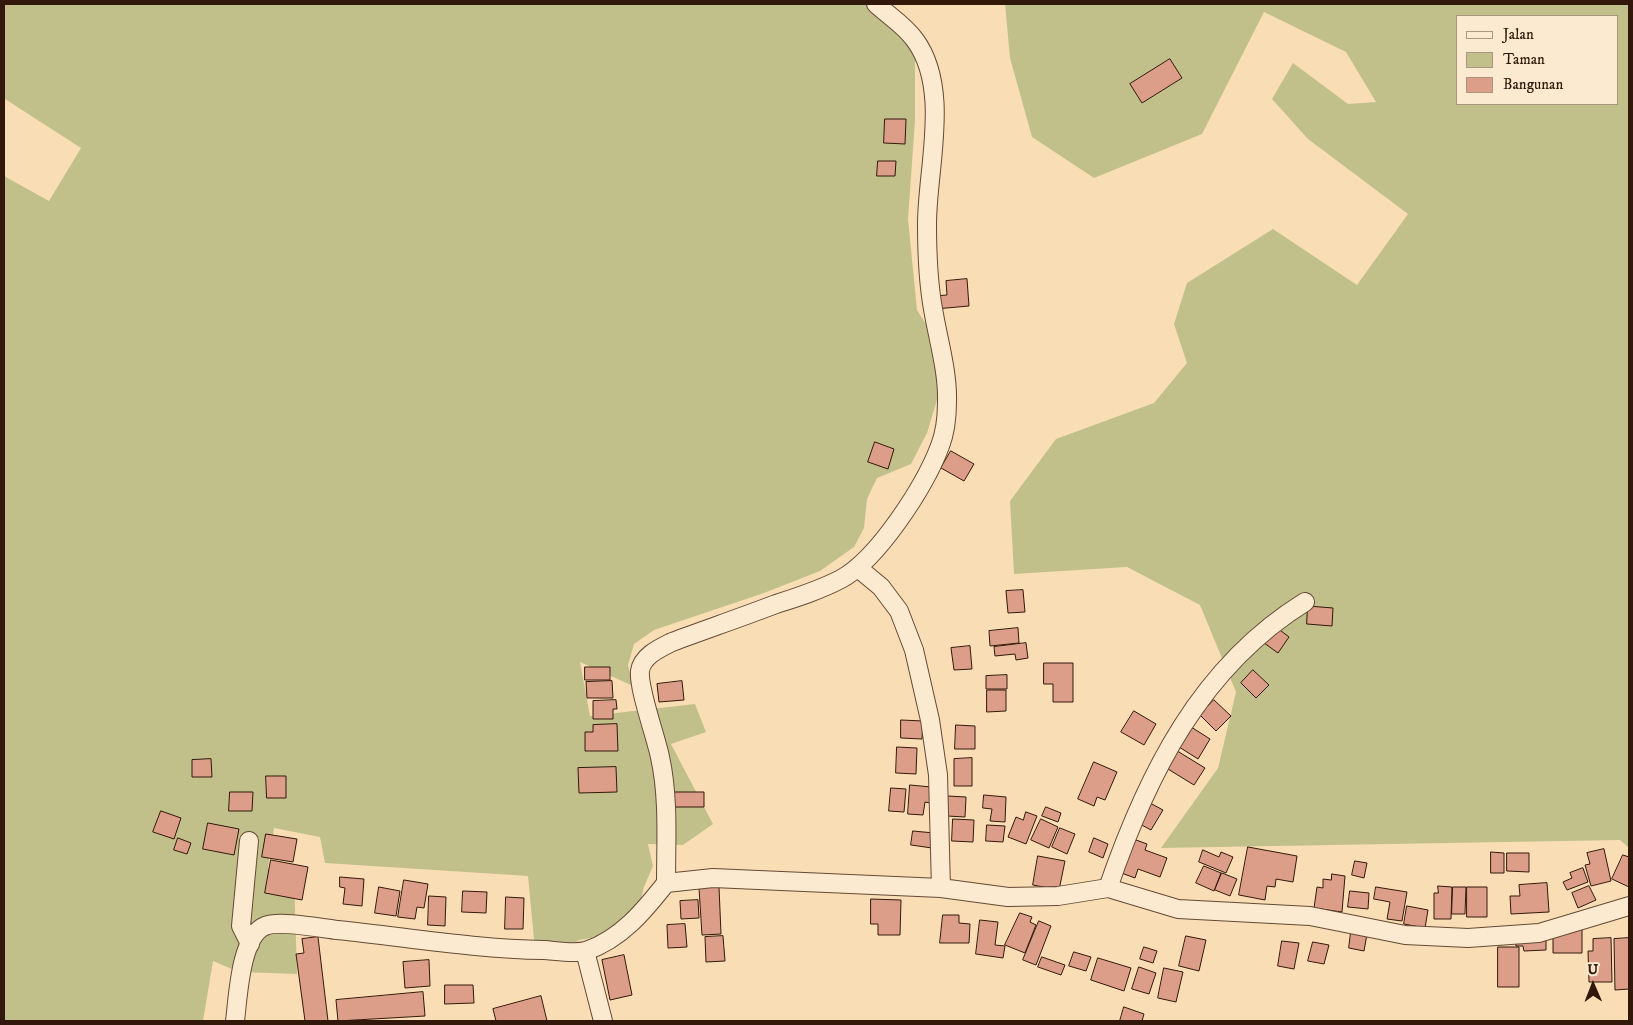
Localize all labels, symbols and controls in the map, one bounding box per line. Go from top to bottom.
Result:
legend [1456,15,1618,105]
text: Jalan [1503,25,1534,44]
text: Taman [1503,50,1545,69]
text: Bangunan [1503,75,1563,94]
north arrow [1568,960,1618,1010]
text: U [1587,961,1598,979]

